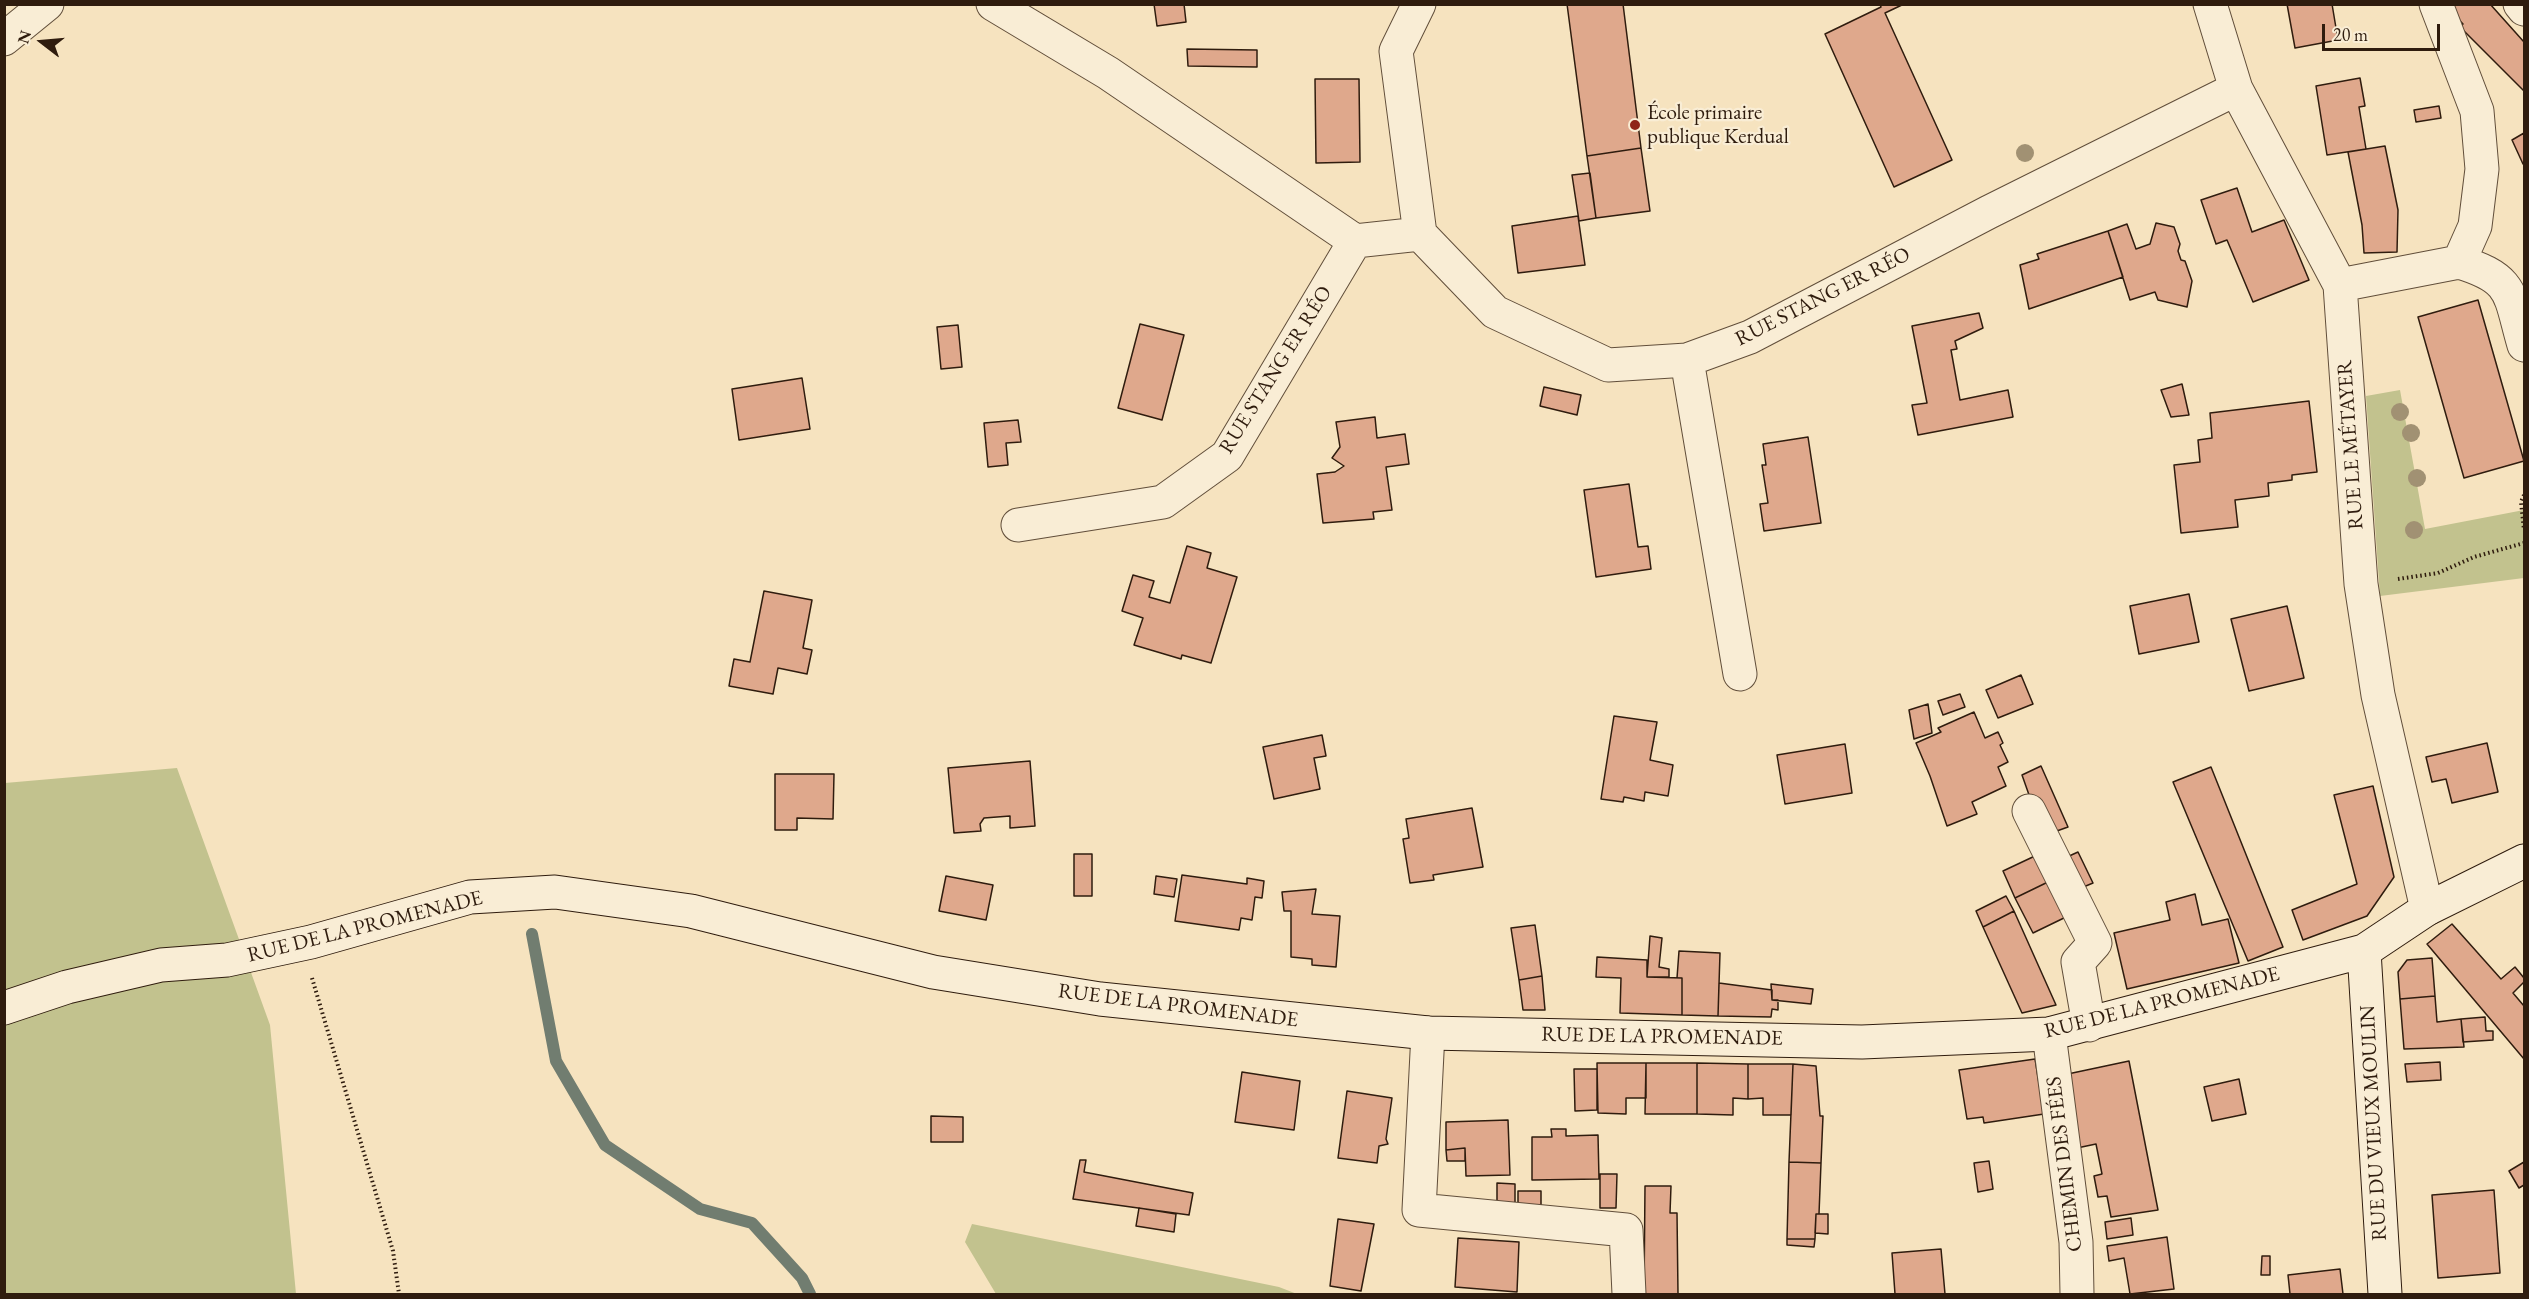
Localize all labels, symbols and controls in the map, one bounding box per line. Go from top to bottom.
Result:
north arrow [12,12,72,72]
scale bar [2325,12,2444,50]
text: 20 m [2333,23,2368,46]
text: N [12,28,36,46]
place label: École primaire publique Kerdual [1647,100,1789,150]
marker: École primaire publique Kerdual [1628,118,1642,132]
street label: RUE STANG ER RÉO [1731,242,1915,352]
street label: RUE STANG ER RÉO [1214,281,1338,459]
street label: RUE LE MÉTAYER [2333,359,2369,531]
street label: RUE DE LA PROMENADE [245,886,485,968]
street label: RUE DE LA PROMENADE [2042,962,2282,1044]
street label: RUE DE LA PROMENADE [1057,979,1299,1033]
street label: RUE DU VIEUX MOULIN [2355,1004,2393,1242]
street label: RUE DE LA PROMENADE [1541,1022,1783,1052]
street label: CHEMIN DES FÉES [2042,1075,2088,1253]

